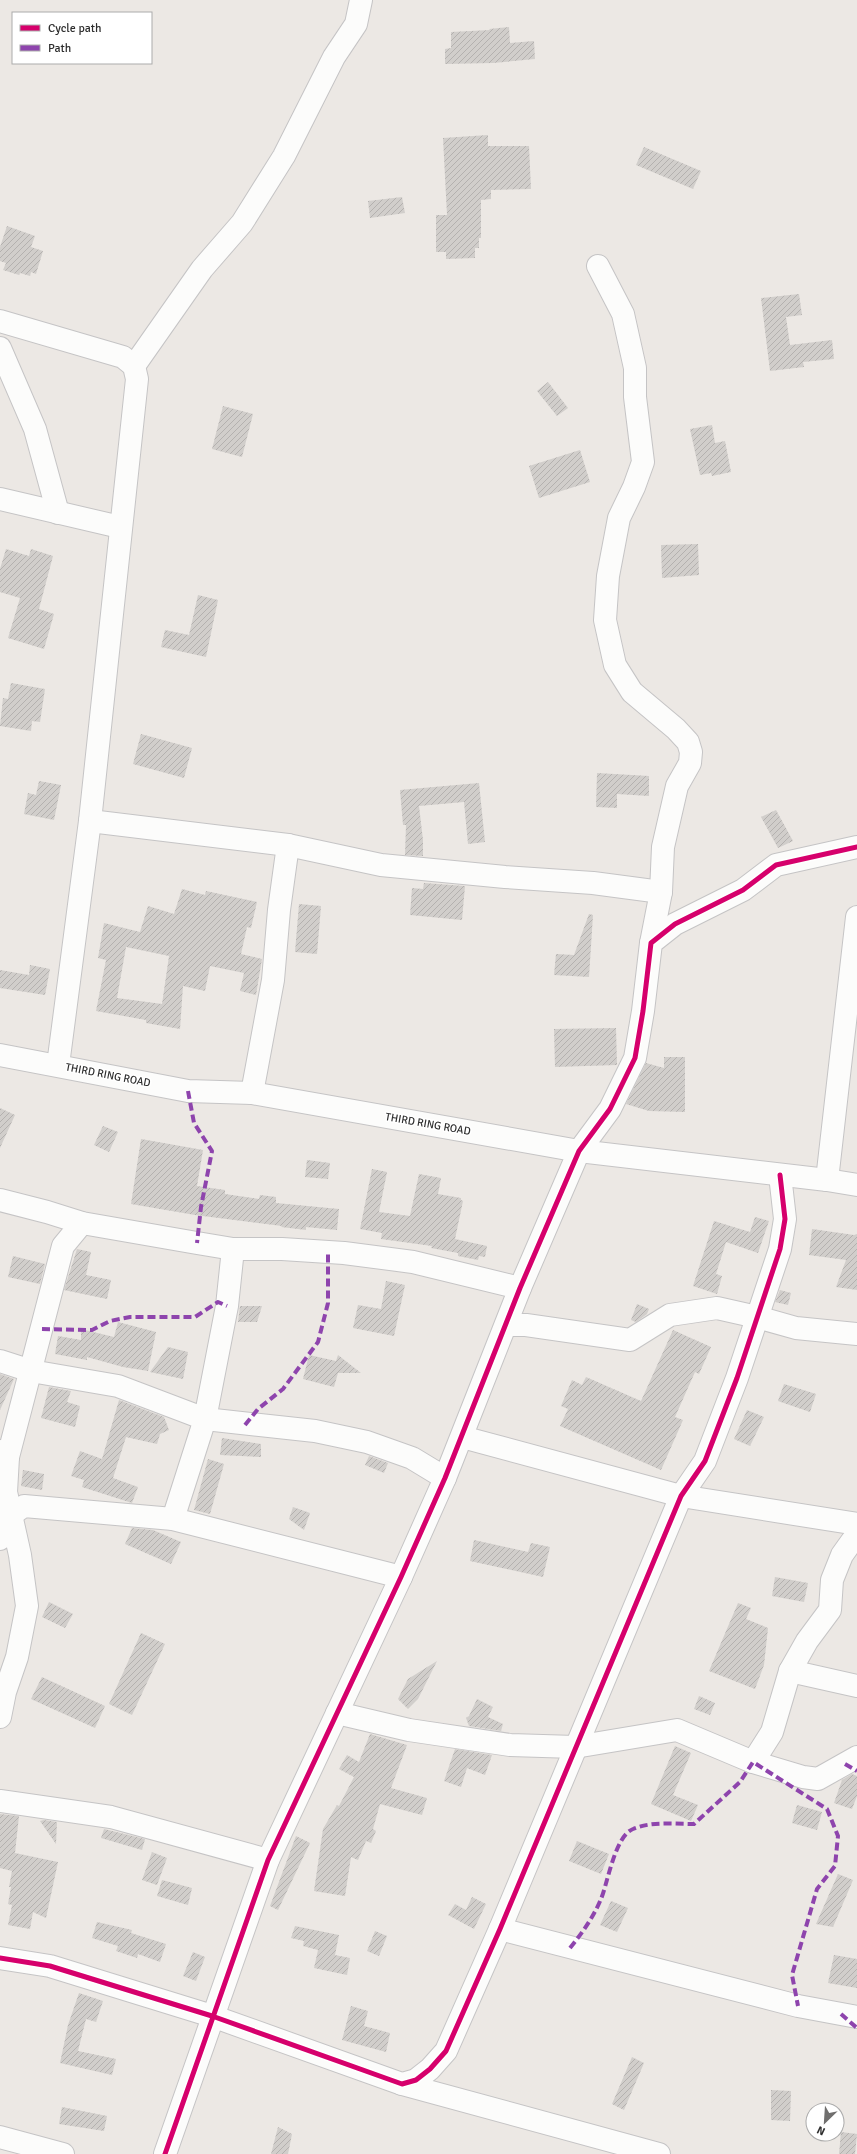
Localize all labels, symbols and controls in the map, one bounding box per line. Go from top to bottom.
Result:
legend [12,12,152,64]
text: Cycle path [48,21,101,36]
text: Path [48,41,71,56]
street label: THIRD RING ROAD [64,1060,152,1090]
street label: THIRD RING ROAD [384,1110,472,1138]
north arrow [805,2102,845,2142]
text: N [815,2123,827,2138]

